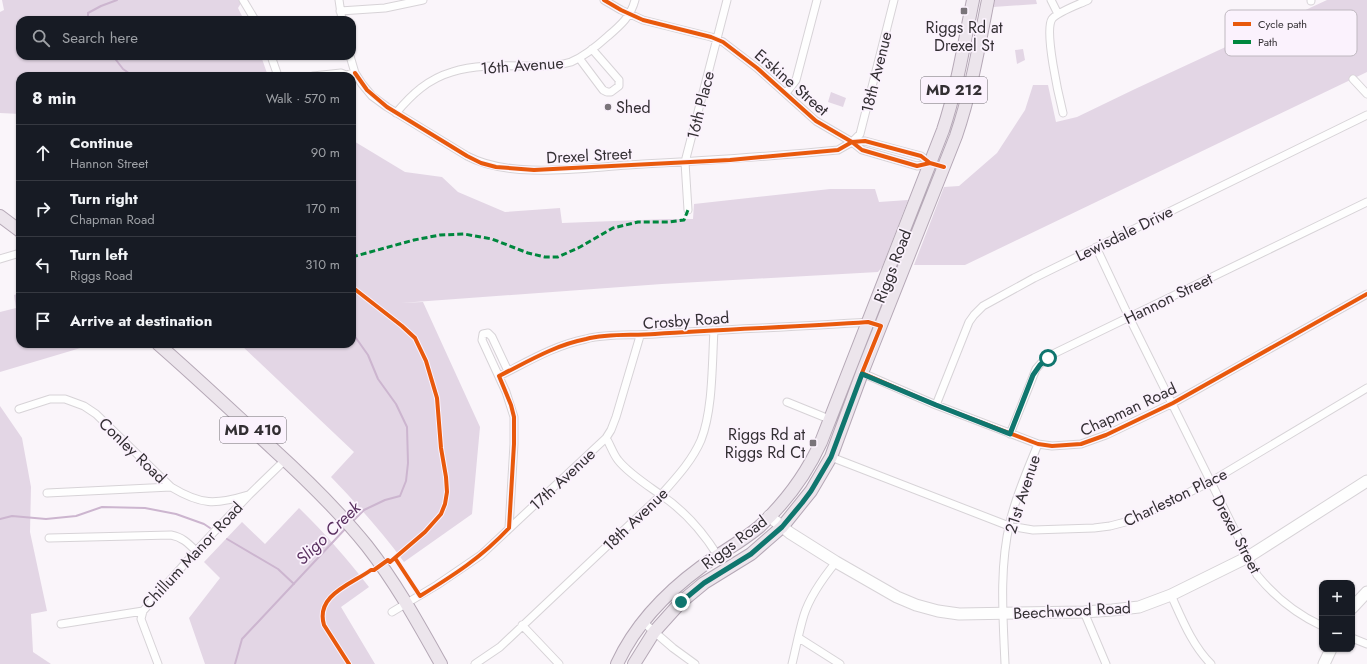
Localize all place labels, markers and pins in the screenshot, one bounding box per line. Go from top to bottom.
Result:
marker: Riggs Rd at Drexel St [959,6,969,16]
place label: Riggs Rd at Drexel St [925,16,1003,57]
place label: Shed [616,96,651,119]
marker: Shed [603,102,613,112]
place label: Riggs Rd at Riggs Rd Ct [725,423,805,464]
marker: Riggs Rd at Riggs Rd Ct [808,438,818,448]

